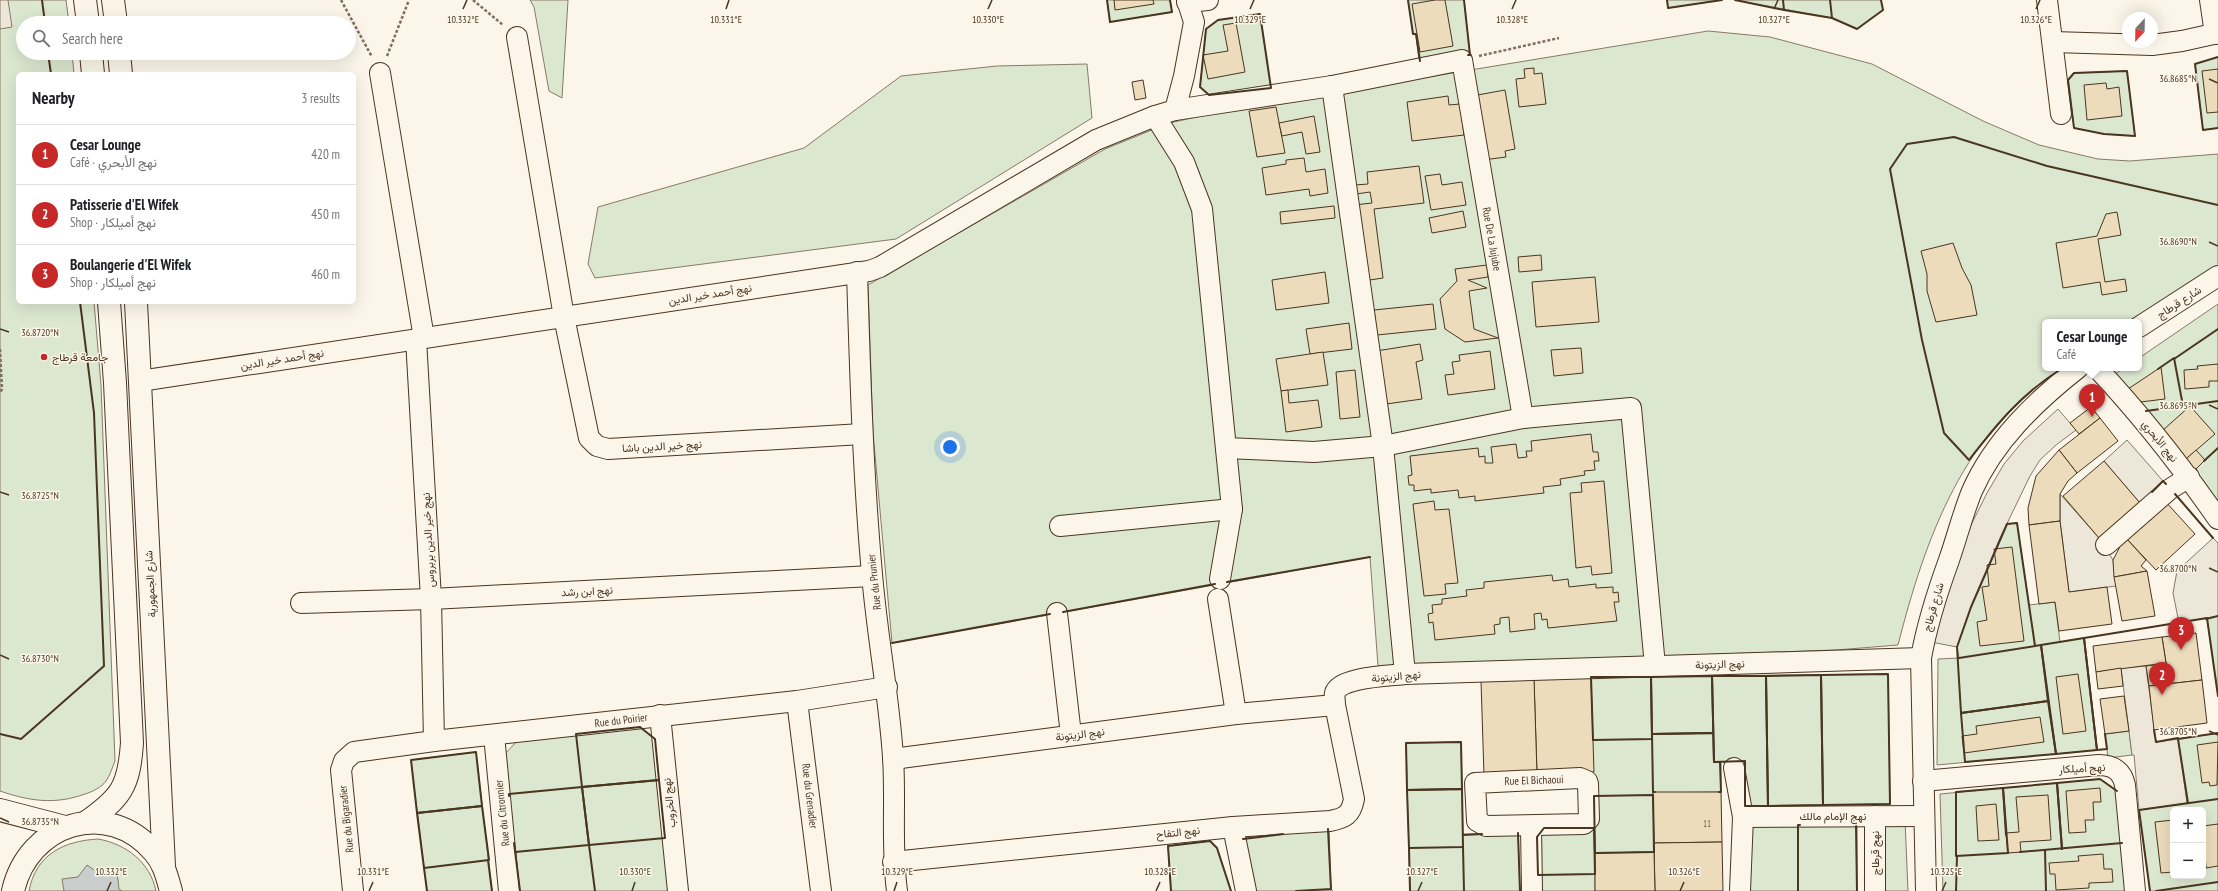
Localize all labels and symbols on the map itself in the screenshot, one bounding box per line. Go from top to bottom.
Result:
north arrow [2122,12,2158,48]
text: 10.332°E [447,13,479,26]
text: 10.331°E [710,13,742,26]
text: 10.330°E [972,13,1004,26]
text: 10.329°E [1234,13,1266,26]
text: 10.328°E [1496,13,1528,26]
text: 10.327°E [1758,13,1790,26]
text: 10.326°E [2020,13,2052,26]
text: 36.8685°N [2159,72,2197,85]
street label: Rue De La Jujube [1479,206,1505,272]
text: 36.8690°N [2159,235,2197,248]
street label: نهج أحمد خير الدين [667,280,753,309]
street label: شارع قرطاج [2154,282,2205,322]
text: 36.8720°N [21,326,59,339]
street label: نهج أحمد خير الدين [239,345,325,374]
place label: جامعة قرطاج [52,350,108,365]
marker: جامعة قرطاج [39,352,49,362]
pin: 1 [2079,384,2105,417]
text: 36.8695°N [2159,399,2197,412]
street label: نهج الأبحري [2136,417,2181,467]
street label: نهج خير الدين باشا [622,437,702,456]
your location [940,437,960,457]
text: 36.8725°N [21,489,59,502]
street label: نهج خير الدين بربروس [419,492,438,588]
street label: شارع الجمهورية [141,550,160,618]
street label: Rue du Prunier [864,553,884,611]
text: 36.8700°N [2159,562,2197,575]
street label: شارع قرطاج [1919,581,1948,633]
street label: نهج ابن رشد [561,583,613,600]
pin: 3 [2168,617,2194,650]
text: 36.8730°N [21,652,59,665]
street label: نهج الزيتونة [1695,656,1745,673]
pin: 2 [2149,662,2175,695]
street label: نهج الزيتونة [1371,667,1421,686]
street label: Rue du Poirier [594,710,648,730]
street label: نهج الزيتونة [1055,724,1106,745]
text: 36.8705°N [2159,725,2197,738]
street label: نهج أميلكار [2057,760,2106,777]
street label: Rue du Grenadier [799,763,821,829]
street label: Rue El Bichaoui [1504,772,1564,788]
street label: نهج الخروب [659,777,680,829]
street label: Rue du Citronnier [492,779,512,847]
street label: Rue du Bigaradier [336,785,356,853]
street label: نهج الإمام مالك [1800,809,1866,824]
text: 36.8735°N [21,815,59,828]
house number: 11 [1703,818,1711,829]
street label: نهج التفاح [1155,823,1201,842]
street label: نهج قرطاج [1868,831,1883,875]
text: 10.332°E [95,865,127,878]
text: 10.331°E [357,865,389,878]
text: 10.330°E [619,865,651,878]
text: 10.329°E [881,865,913,878]
text: 10.328°E [1144,865,1176,878]
text: 10.327°E [1406,865,1438,878]
text: 10.326°E [1668,865,1700,878]
text: 10.325°E [1930,865,1962,878]

